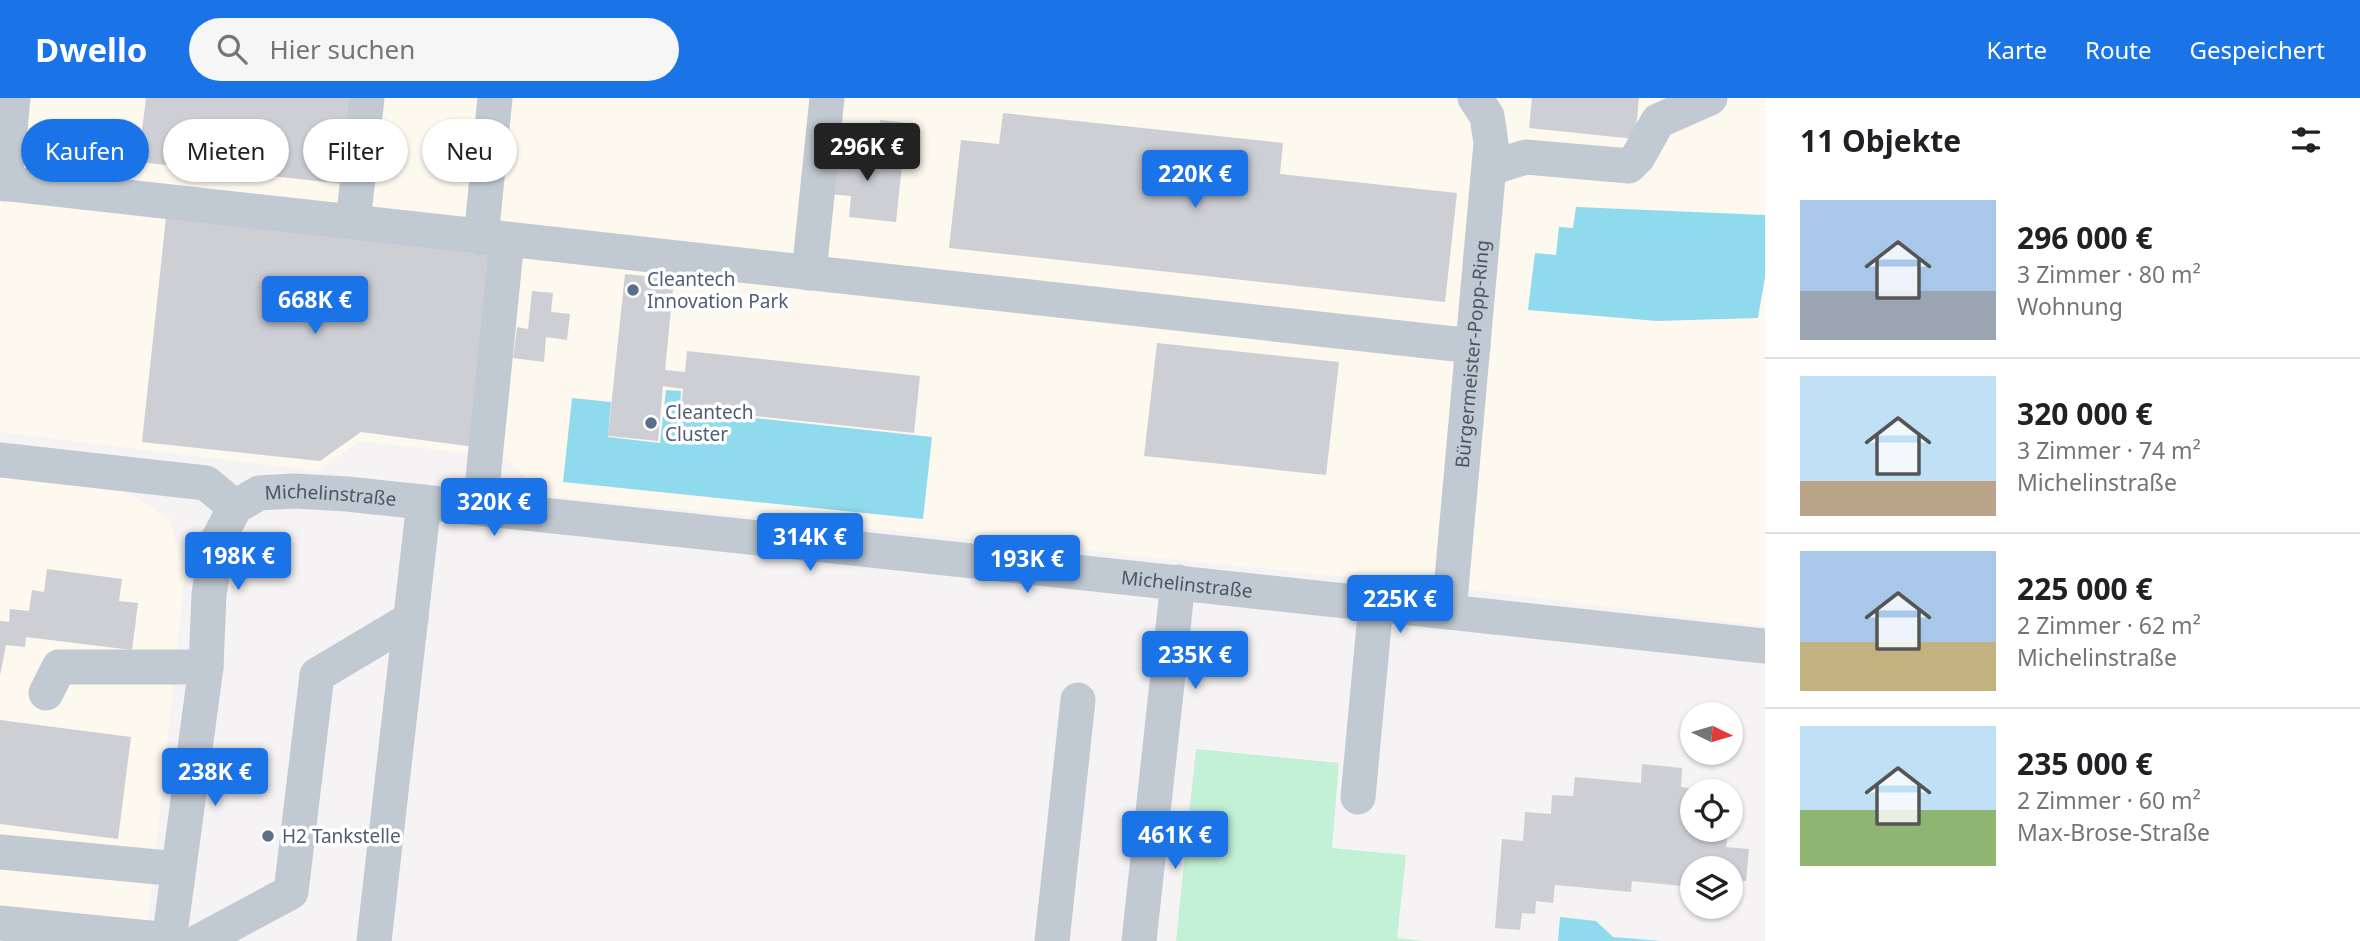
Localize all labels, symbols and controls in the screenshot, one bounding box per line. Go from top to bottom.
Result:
search box [189,18,679,81]
text: Dwello [35,27,147,72]
icon: search [213,30,251,68]
text: Hier suchen [269,31,415,67]
text: Karte [1987,33,2047,66]
text: Route [2085,33,2152,66]
text: Gespeichert [2190,33,2325,66]
chip: Kaufen [21,119,149,182]
chip: Mieten [163,119,289,182]
chip: Filter [303,119,408,182]
chip: Neu [422,119,517,182]
text: 11 Objekte [1800,120,1961,161]
icon: filters [2287,121,2325,159]
pin: 296K € [810,123,924,183]
text: 296K € [830,130,904,162]
pin: 220K € [1138,150,1252,210]
text: 220K € [1158,157,1232,189]
text: 296 000 € [2017,217,2153,258]
icon: home [1856,228,1940,312]
street label: Bürgermeister-Popp-Ring [1449,239,1495,469]
text: 3 Zimmer · 80 m² [2017,258,2201,290]
place label: Cleantech Innovation Park [647,266,788,314]
pin: 668K € [258,276,372,336]
marker: Cleantech Innovation Park [625,282,641,298]
text: 668K € [278,283,352,315]
text: Wohnung [2017,290,2123,322]
text: 320 000 € [2017,393,2153,434]
place label: Cleantech Cluster [665,399,753,447]
icon: home [1856,404,1940,488]
marker: Cleantech Cluster [643,415,659,431]
text: 3 Zimmer · 74 m² [2017,434,2201,466]
text: Michelinstraße [2017,466,2177,498]
street label: Michelinstraße [264,478,398,512]
pin: 320K € [437,478,551,538]
text: 320K € [457,485,531,517]
pin: 314K € [753,514,867,573]
text: 314K € [773,520,847,552]
pin: 198K € [181,532,295,592]
pin: 193K € [970,536,1084,595]
text: 198K € [201,539,275,571]
text: 193K € [990,542,1064,574]
street label: Michelinstraße [1120,564,1254,604]
text: 225 000 € [2017,568,2153,609]
pin: 225K € [1343,575,1457,635]
icon: home [1856,579,1940,663]
text: 225K € [1363,582,1437,614]
text: 2 Zimmer · 62 m² [2017,609,2201,641]
pin: 235K € [1138,632,1252,691]
text: 235K € [1158,638,1232,670]
text: Michelinstraße [2017,641,2177,673]
north arrow [1680,702,1743,765]
map controls [1680,702,1743,919]
text: 235 000 € [2017,743,2153,784]
pin: 238K € [158,748,272,808]
icon: home [1856,754,1940,838]
text: 238K € [178,755,252,787]
button: locate [1680,779,1743,842]
text: 2 Zimmer · 60 m² [2017,784,2201,816]
pin: 461K € [1118,812,1232,871]
text: Max-Brose-Straße [2017,816,2210,848]
text: 461K € [1138,818,1212,850]
place label: H2 Tankstelle [282,823,401,849]
marker: H2 Tankstelle [260,828,276,844]
button: layers [1680,856,1743,919]

